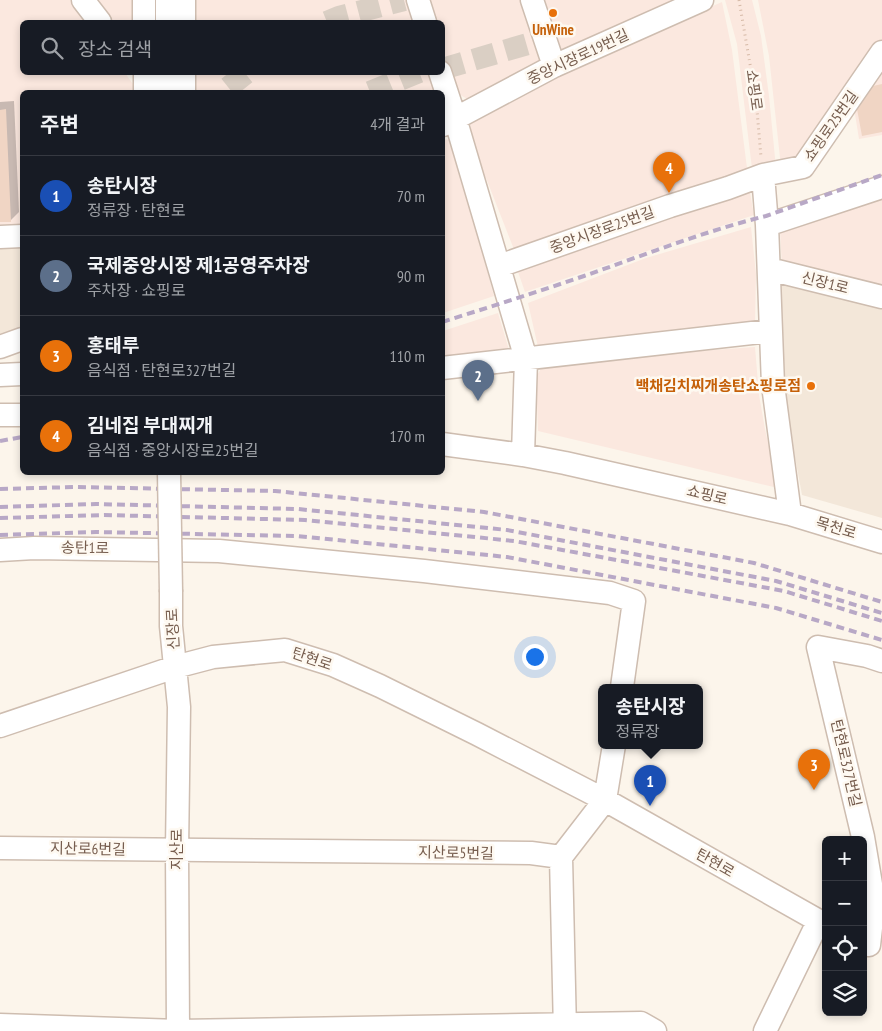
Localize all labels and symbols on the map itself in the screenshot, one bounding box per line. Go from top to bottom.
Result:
marker: UnWine [547,7,559,19]
place label: UnWine [532,20,574,39]
street label: 중앙시장로19번길 [524,25,632,88]
street label: 쇼핑로 [742,68,767,112]
street label: 쇼핑로25번길 [799,86,862,165]
pin: 4 [653,152,685,193]
street label: 중앙시장로25번길 [547,202,657,257]
street label: 신장1로 [799,267,851,298]
pin: 2 [462,360,494,401]
place label: 백채김치찌개송탄쇼핑로점 [635,376,801,395]
marker: 백채김치찌개송탄쇼핑로점 [805,380,817,392]
street label: 쇼핑로 [685,481,729,508]
street label: 목천로 [814,512,859,543]
street label: 송탄1로 [61,538,109,557]
street label: 신장로 [162,608,183,650]
street label: 탄현로 [289,643,335,674]
your location [522,644,548,670]
street label: 탄현로327번길 [827,717,866,809]
pin: 3 [798,749,830,790]
pin: 1 [634,765,666,806]
street label: 지산로 [167,828,186,870]
street label: 지산로6번길 [50,838,126,859]
street label: 지산로5번길 [418,842,494,863]
street label: 탄현로 [693,844,738,881]

